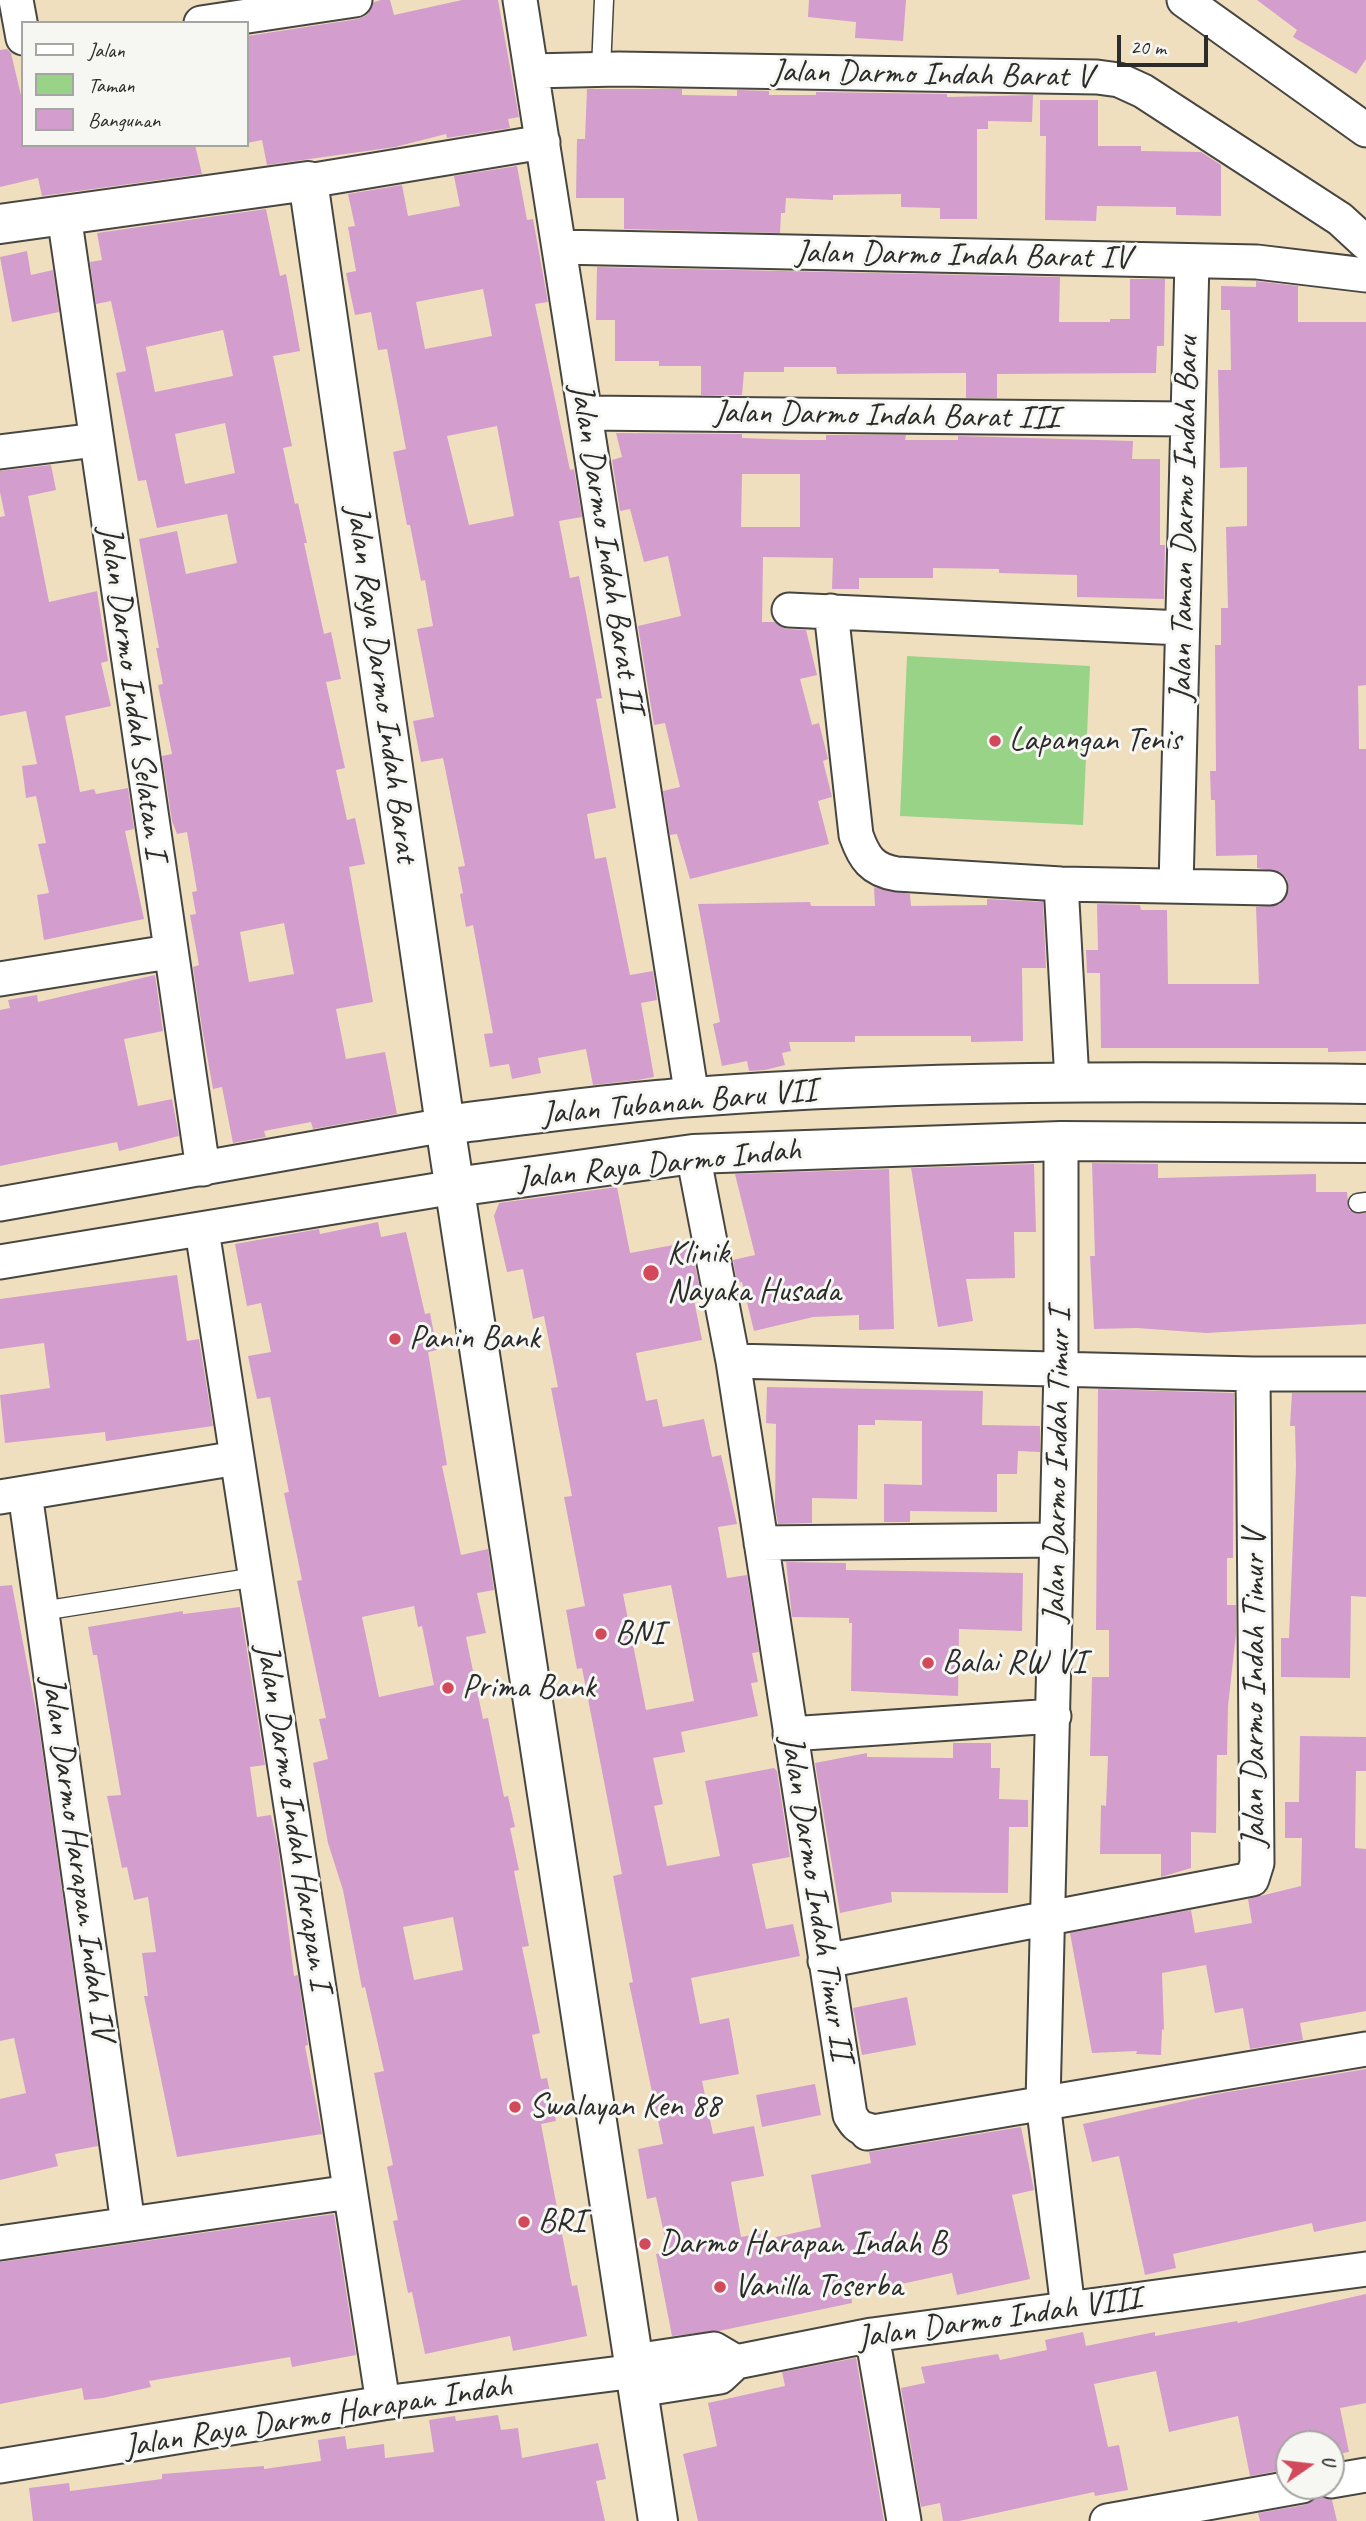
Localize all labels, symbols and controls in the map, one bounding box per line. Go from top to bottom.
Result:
legend [21,21,248,147]
scale bar [1121,21,1212,65]
text: 20 m [1130,34,1166,60]
text: Jalan [88,37,125,63]
street label: Jalan Darmo Indah Barat V [771,52,1093,98]
text: Taman [88,72,135,98]
text: Bangunan [88,107,160,133]
street label: Jalan Darmo Indah Barat IV [795,233,1131,279]
street label: Jalan Taman Darmo Indah Baru [1162,336,1208,702]
street label: Jalan Darmo Indah Barat II [560,381,652,715]
street label: Jalan Darmo Indah Barat III [713,393,1059,439]
street label: Jalan Raya Darmo Indah Barat [336,503,426,865]
street label: Jalan Darmo Indah Selatan I [89,523,175,861]
place label: Lapangan Tenis [1009,721,1181,761]
marker: Lapangan Tenis [987,733,1003,749]
street label: Jalan Tubanan Baru VII [540,1071,818,1135]
street label: Jalan Raya Darmo Indah [515,1130,803,1200]
place label: Klinik Nayaka Husada [667,1234,840,1312]
marker: Klinik Nayaka Husada [641,1263,661,1283]
street label: Jalan Darmo Indah Timur I [1035,1309,1081,1623]
place label: Panin Bank [409,1319,540,1359]
marker: Panin Bank [387,1331,403,1347]
street label: Jalan Darmo Indah Timur V [1235,1530,1275,1848]
place label: BNI [615,1614,663,1654]
marker: BNI [593,1626,609,1642]
street label: Jalan Darmo Indah Harapan I [246,1641,340,1993]
place label: Balai RW VI [942,1643,1085,1683]
marker: Balai RW VI [920,1655,936,1671]
place label: Prima Bank [462,1668,595,1708]
street label: Jalan Darmo Harapan Indah IV [32,1674,122,2042]
marker: Prima Bank [440,1680,456,1696]
street label: Jalan Darmo Indah Timur II [771,1733,861,2063]
place label: Swalayan Ken 88 [529,2087,720,2127]
marker: Swalayan Ken 88 [507,2099,523,2115]
place label: BRI [538,2202,585,2242]
marker: BRI [516,2214,532,2230]
place label: Darmo Harapan Indah B [659,2224,946,2264]
marker: Darmo Harapan Indah B [637,2236,653,2252]
place label: Vanilla Toserba [734,2267,902,2307]
marker: Vanilla Toserba [712,2279,728,2295]
street label: Jalan Darmo Indah VIII [855,2280,1143,2358]
street label: Jalan Raya Darmo Harapan Indah [121,2367,515,2467]
north arrow [1275,2430,1345,2500]
text: U [1316,2453,1341,2468]

